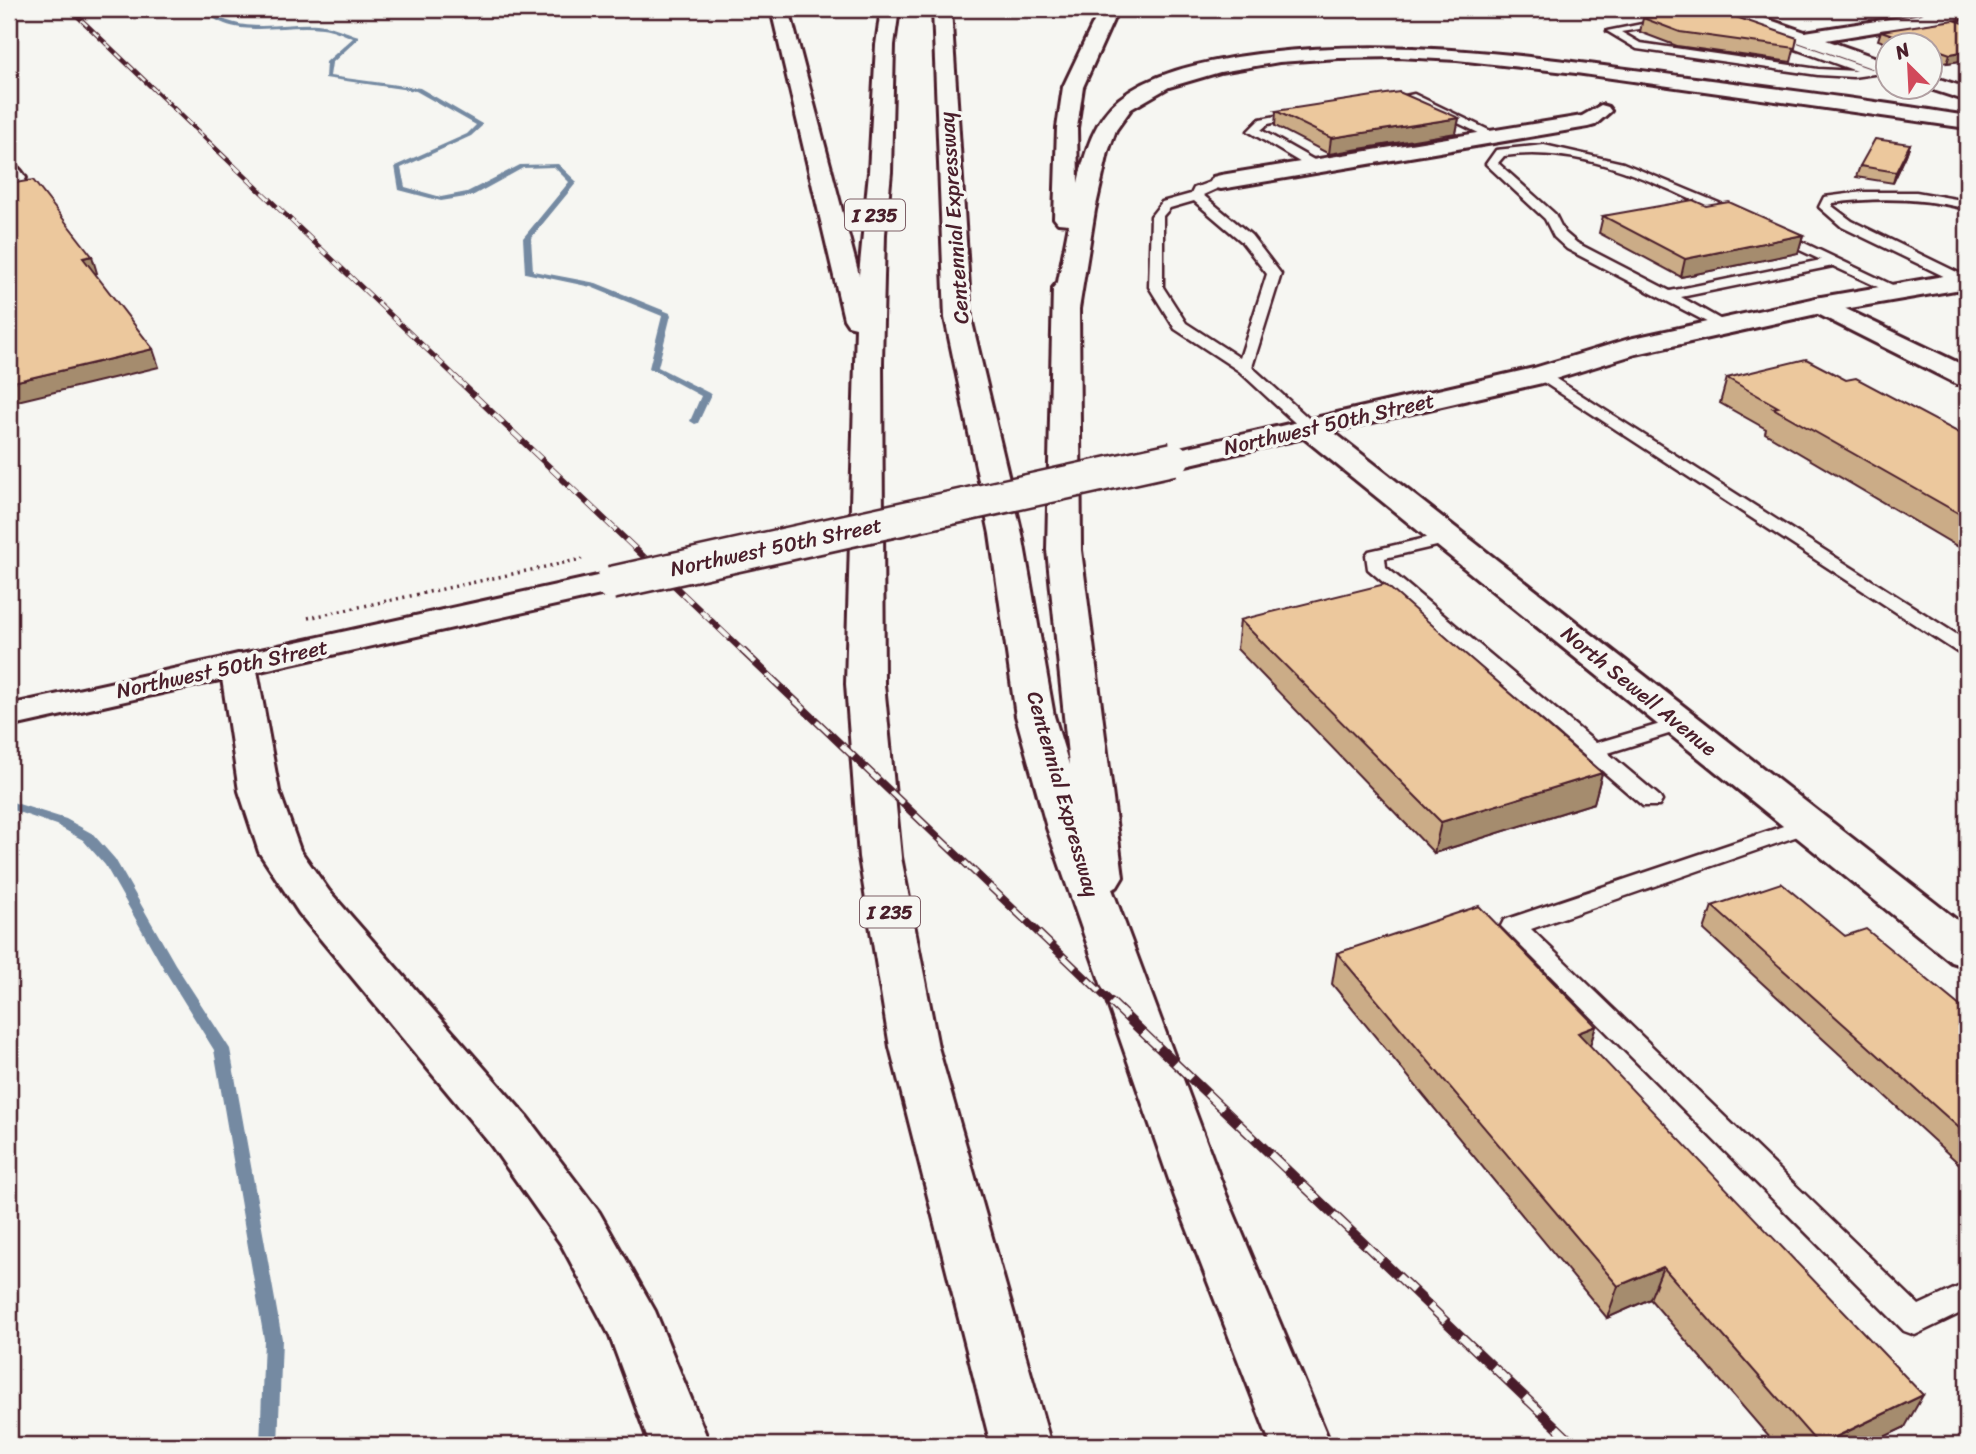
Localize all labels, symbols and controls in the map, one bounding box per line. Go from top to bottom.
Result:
north arrow [1874,32,1944,102]
text: N [1889,33,1916,69]
street label: Centennial Expressway [928,110,980,325]
road number: I 235 [845,200,905,230]
street label: Northwest 50th Street [1220,381,1438,467]
street label: Northwest 50th Street [667,506,885,588]
street label: North Sewell Avenue [1552,616,1726,766]
street label: Northwest 50th Street [113,628,331,710]
street label: Centennial Expressway [1015,687,1111,902]
road number: I 235 [860,896,920,928]

